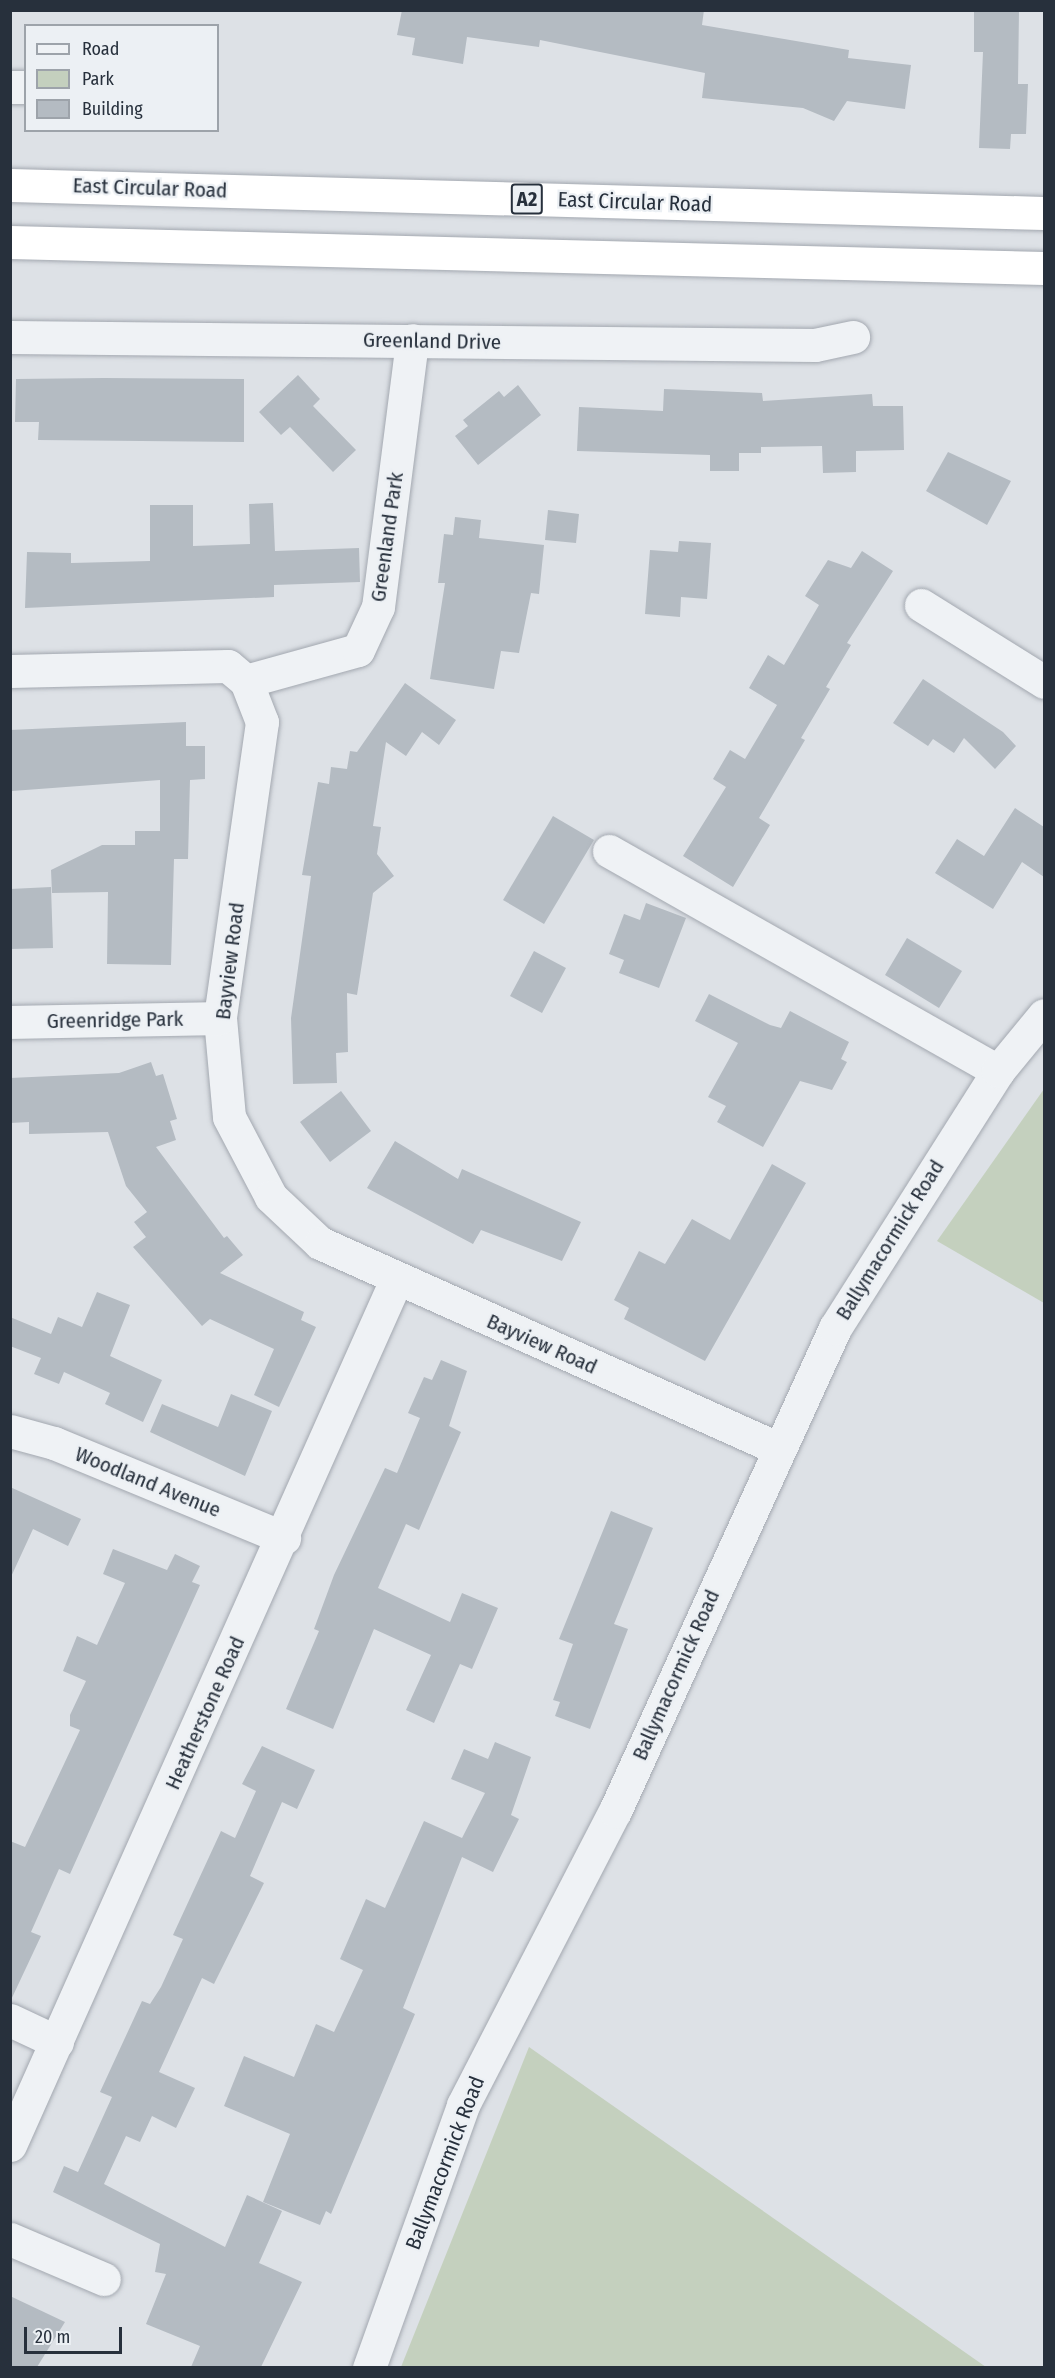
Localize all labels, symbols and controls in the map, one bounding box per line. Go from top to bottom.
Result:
legend [24,24,219,132]
text: Road [82,38,119,60]
text: Park [82,68,114,90]
text: Building [82,98,143,120]
street label: East Circular Road [72,173,228,203]
road number: A2 [510,182,544,216]
street label: East Circular Road [557,187,713,217]
street label: Greenland Drive [363,327,501,355]
street label: Greenland Park [365,470,409,604]
street label: Bayview Road [210,901,250,1021]
street label: Greenridge Park [46,1006,184,1034]
street label: Ballymacormick Road [831,1155,949,1325]
street label: Bayview Road [483,1308,601,1380]
street label: Woodland Avenue [71,1441,225,1523]
street label: Ballymacormick Road [627,1586,725,1764]
street label: Heatherstone Road [160,1632,250,1794]
street label: Ballymacormick Road [400,2073,490,2253]
scale bar [27,2315,124,2353]
text: 20 m [35,2326,70,2348]

